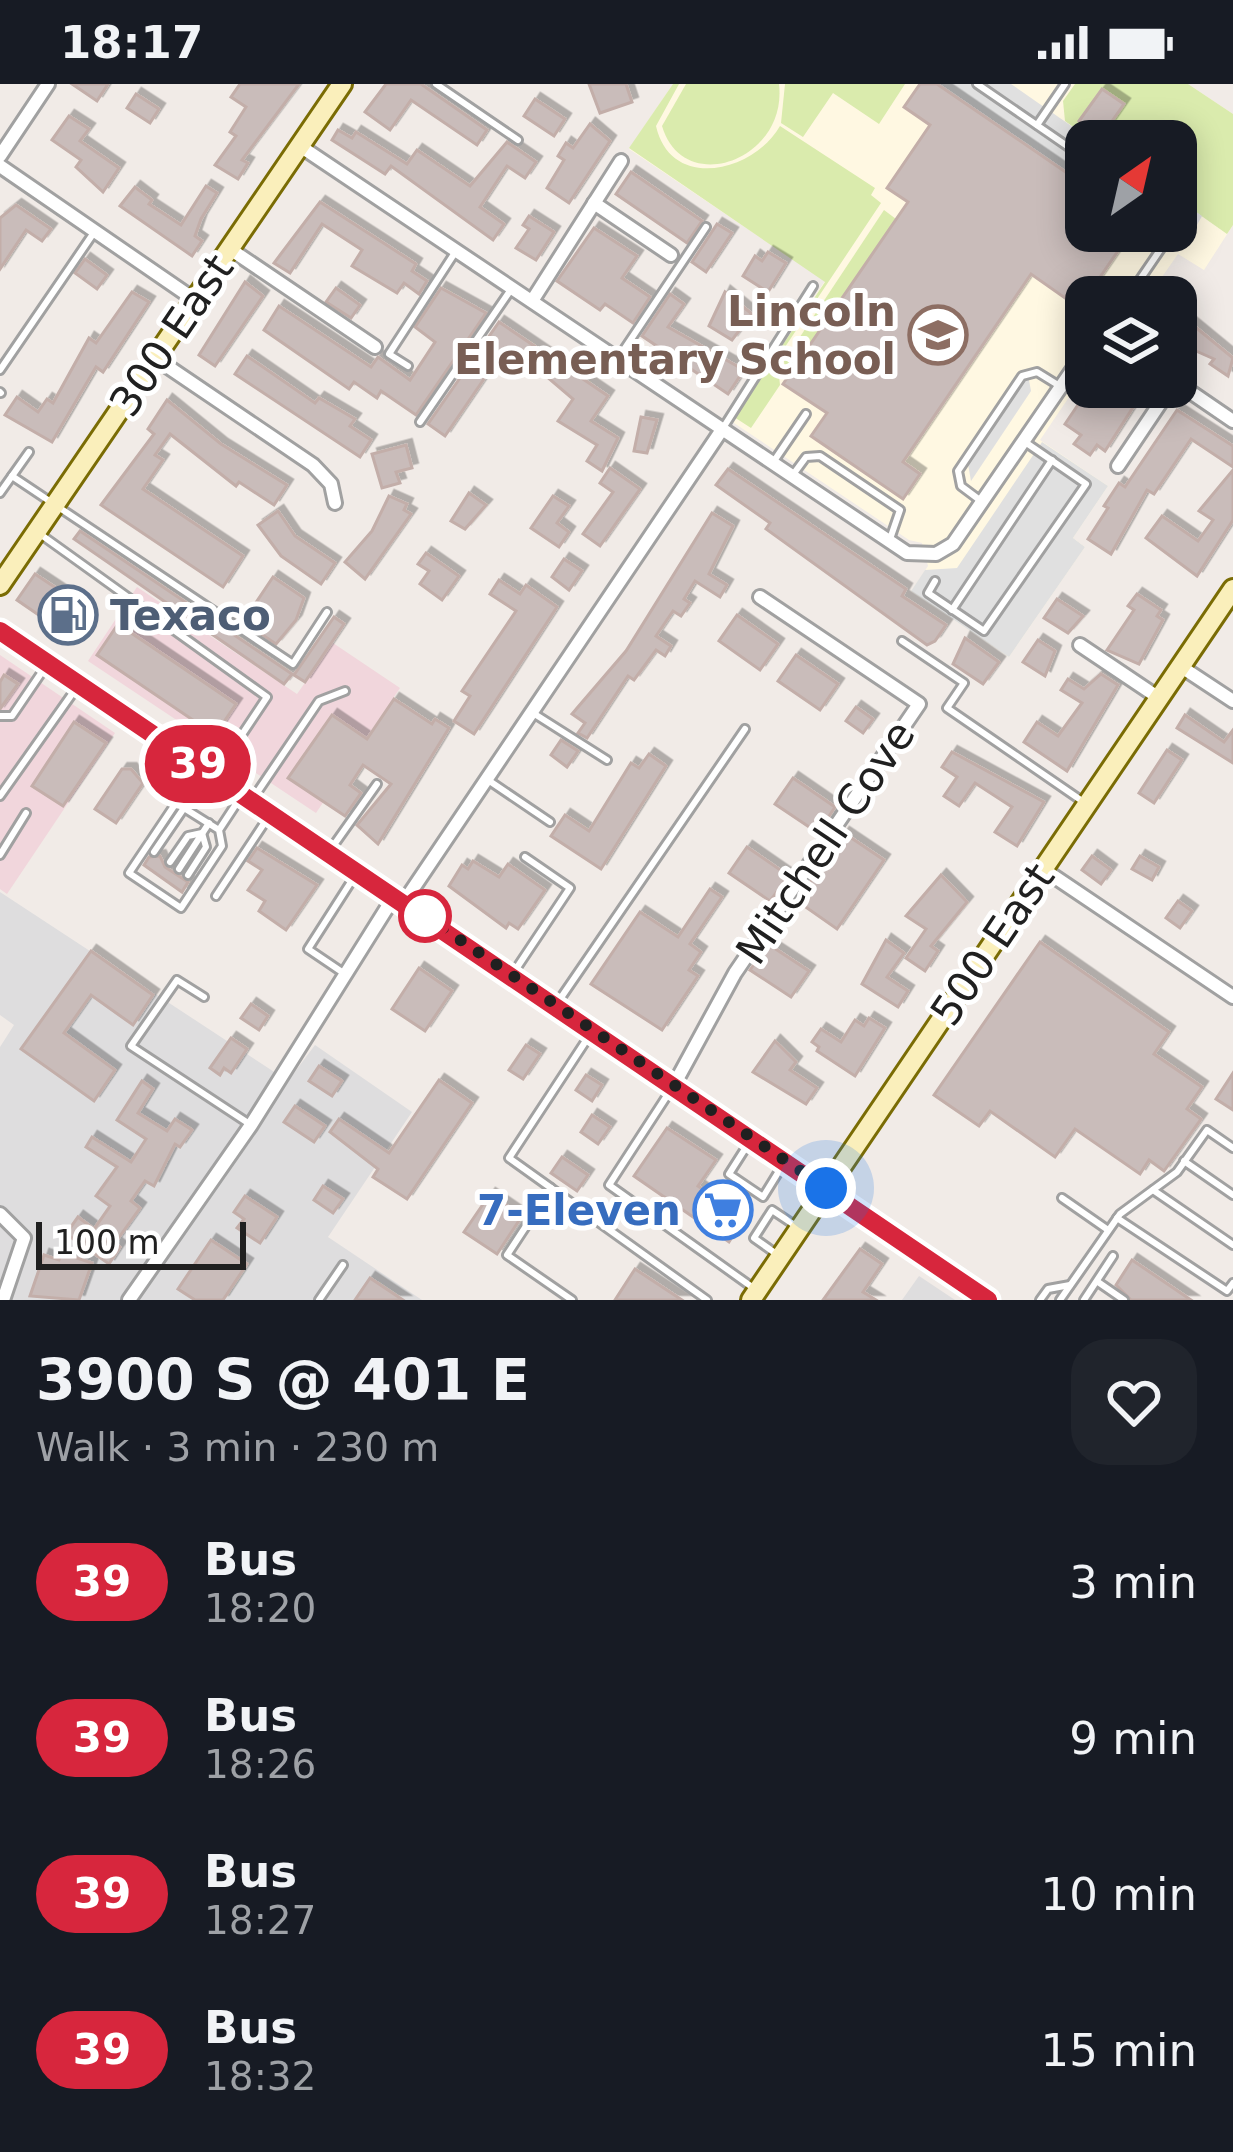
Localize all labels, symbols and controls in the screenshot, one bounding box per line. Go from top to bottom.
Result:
text: 18:17 [60,16,203,69]
north arrow [1065,120,1197,252]
map controls [1065,120,1197,408]
street label: 300 East [100,245,243,425]
button: layers [1065,276,1197,408]
place label: Lincoln Elementary School [454,287,896,384]
school or university icon: Lincoln Elementary School [907,304,969,366]
fuel station icon: Texaco [37,584,99,646]
place label: Texaco [110,591,271,640]
street label: Mitchell Cove [726,712,925,973]
line badge: 39 [144,725,252,803]
text: 39 [169,739,227,788]
street label: 500 East [921,854,1064,1034]
unlabelled marker [400,891,450,941]
your location [796,1158,856,1218]
supermarket icon: 7-Eleven [692,1179,754,1241]
place label: 7-Eleven [477,1186,681,1235]
scale bar [36,1216,246,1269]
text: 100 m [54,1223,160,1262]
button: heart [1071,1339,1197,1465]
text: 3900 S @ 401 E [36,1347,530,1413]
text: Walk · 3 min · 230 m [36,1425,439,1470]
text: Bus [204,1533,297,1586]
text: 3 min [1069,1556,1197,1609]
text: 39 [73,1557,131,1606]
text: 18:20 [204,1586,316,1631]
text: Bus [204,1689,297,1742]
text: 9 min [1069,1712,1197,1765]
text: 39 [73,1713,131,1762]
text: 18:26 [204,1742,316,1787]
text: Bus [204,1845,297,1898]
text: 10 min [1041,1868,1197,1921]
text: 39 [73,1869,131,1918]
text: 18:27 [204,1898,316,1943]
text: Bus [204,2001,297,2054]
text: 15 min [1041,2024,1197,2077]
text: 39 [73,2025,131,2074]
text: 18:32 [204,2054,316,2099]

